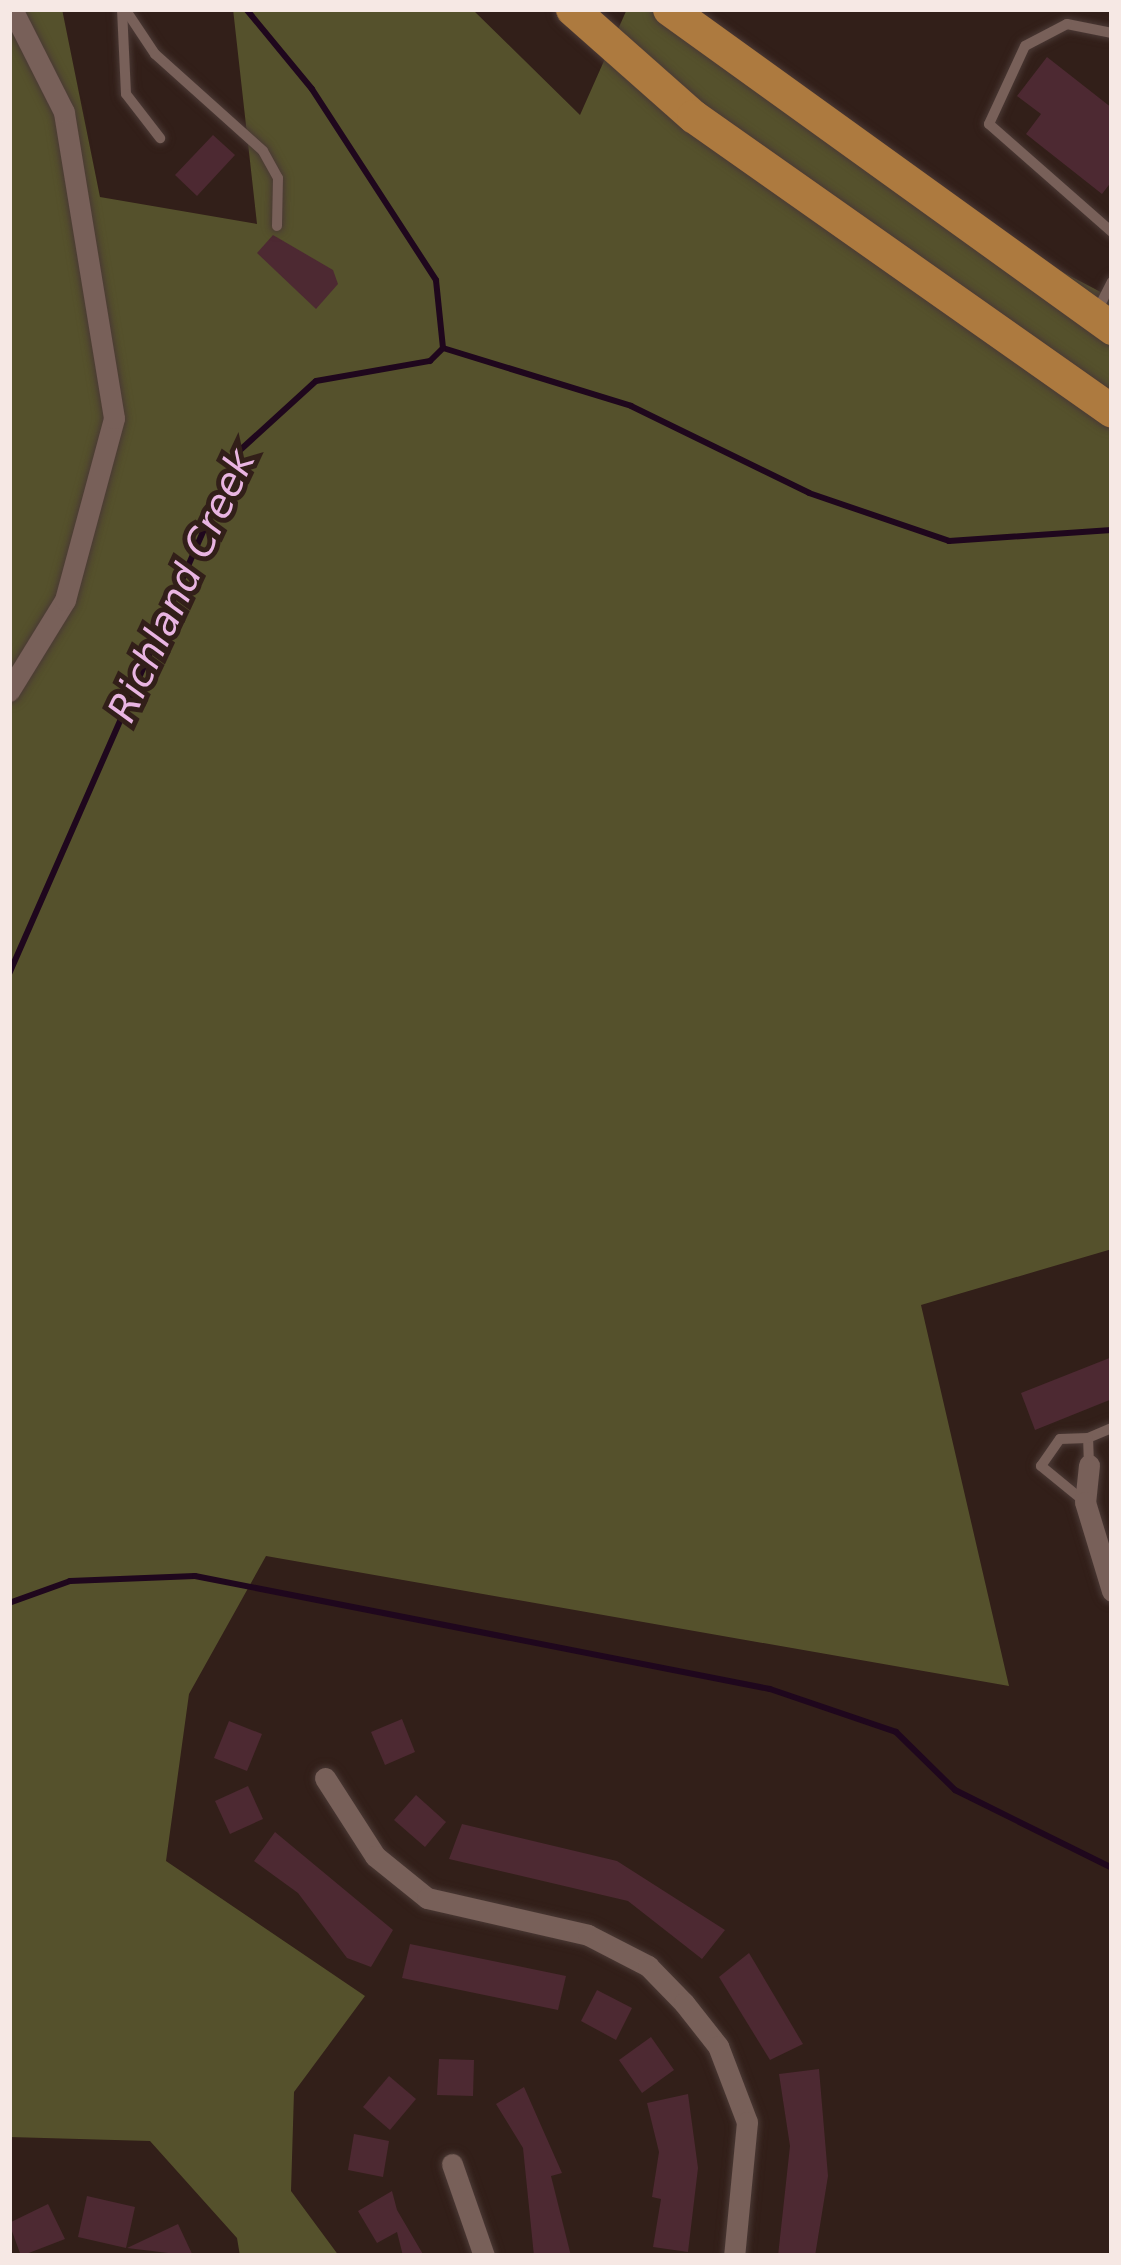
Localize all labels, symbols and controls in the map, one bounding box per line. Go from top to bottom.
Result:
water label: Richland Creek [99,443,265,729]

